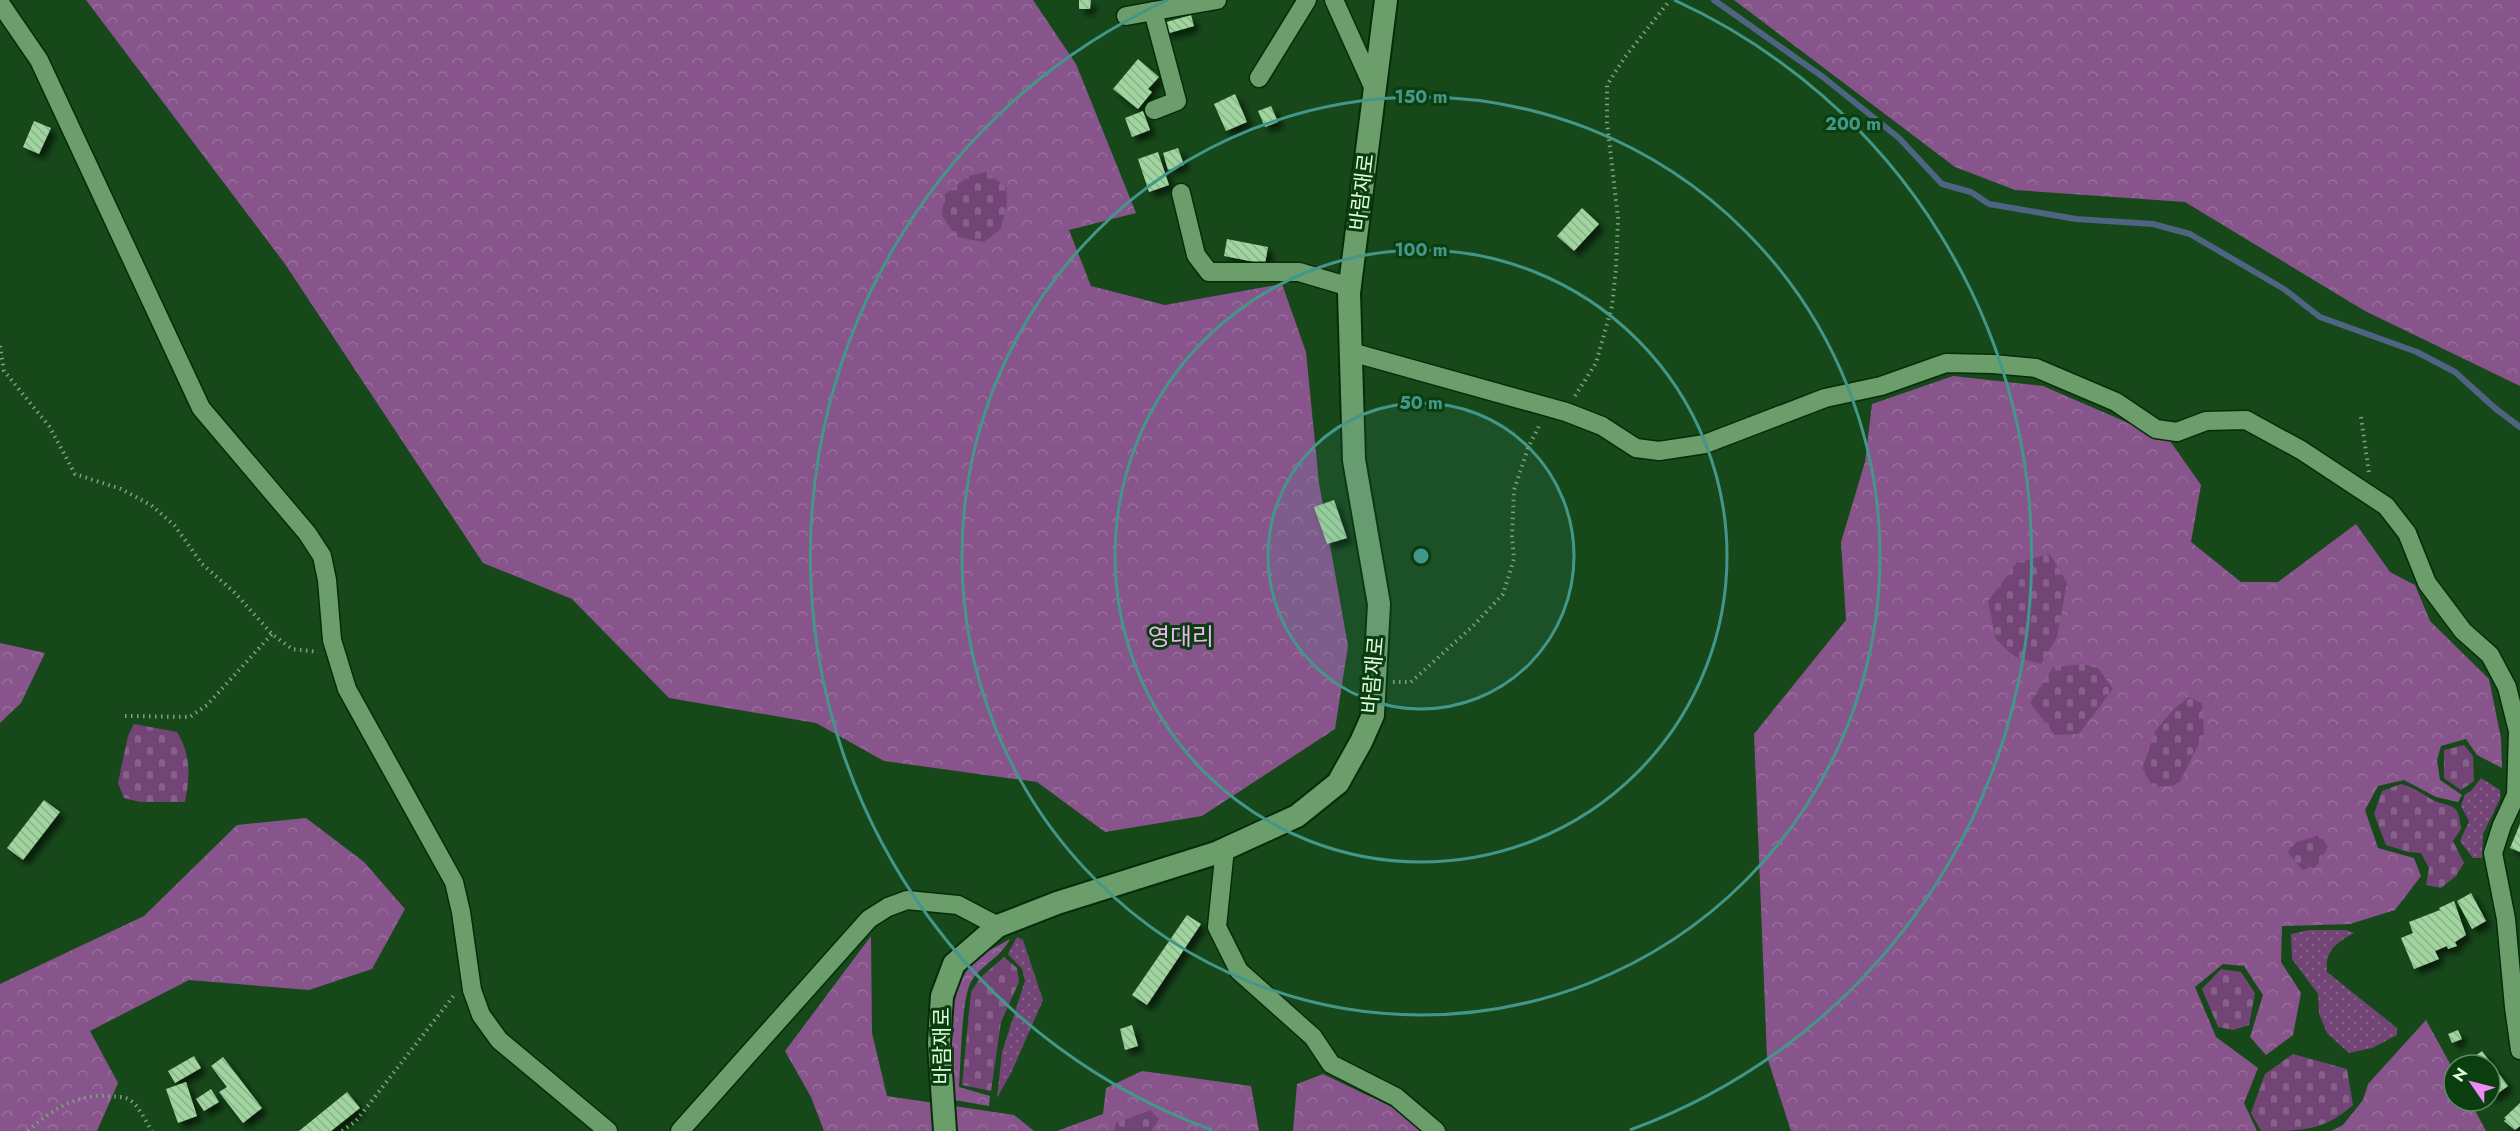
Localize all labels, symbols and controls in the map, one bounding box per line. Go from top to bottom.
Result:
text: 150 m [1395,84,1447,110]
text: 200 m [1825,111,1881,137]
street label: 바람재로 [1342,152,1382,232]
text: 100 m [1394,237,1448,263]
text: 50 m [1399,390,1443,416]
centre of rings [1411,546,1431,566]
district label: 영대리 [1148,619,1214,654]
street label: 바람재로 [1355,635,1391,715]
street label: 바람재로 [927,1007,957,1085]
north arrow [2442,1053,2502,1113]
text: N [2447,1063,2473,1086]

